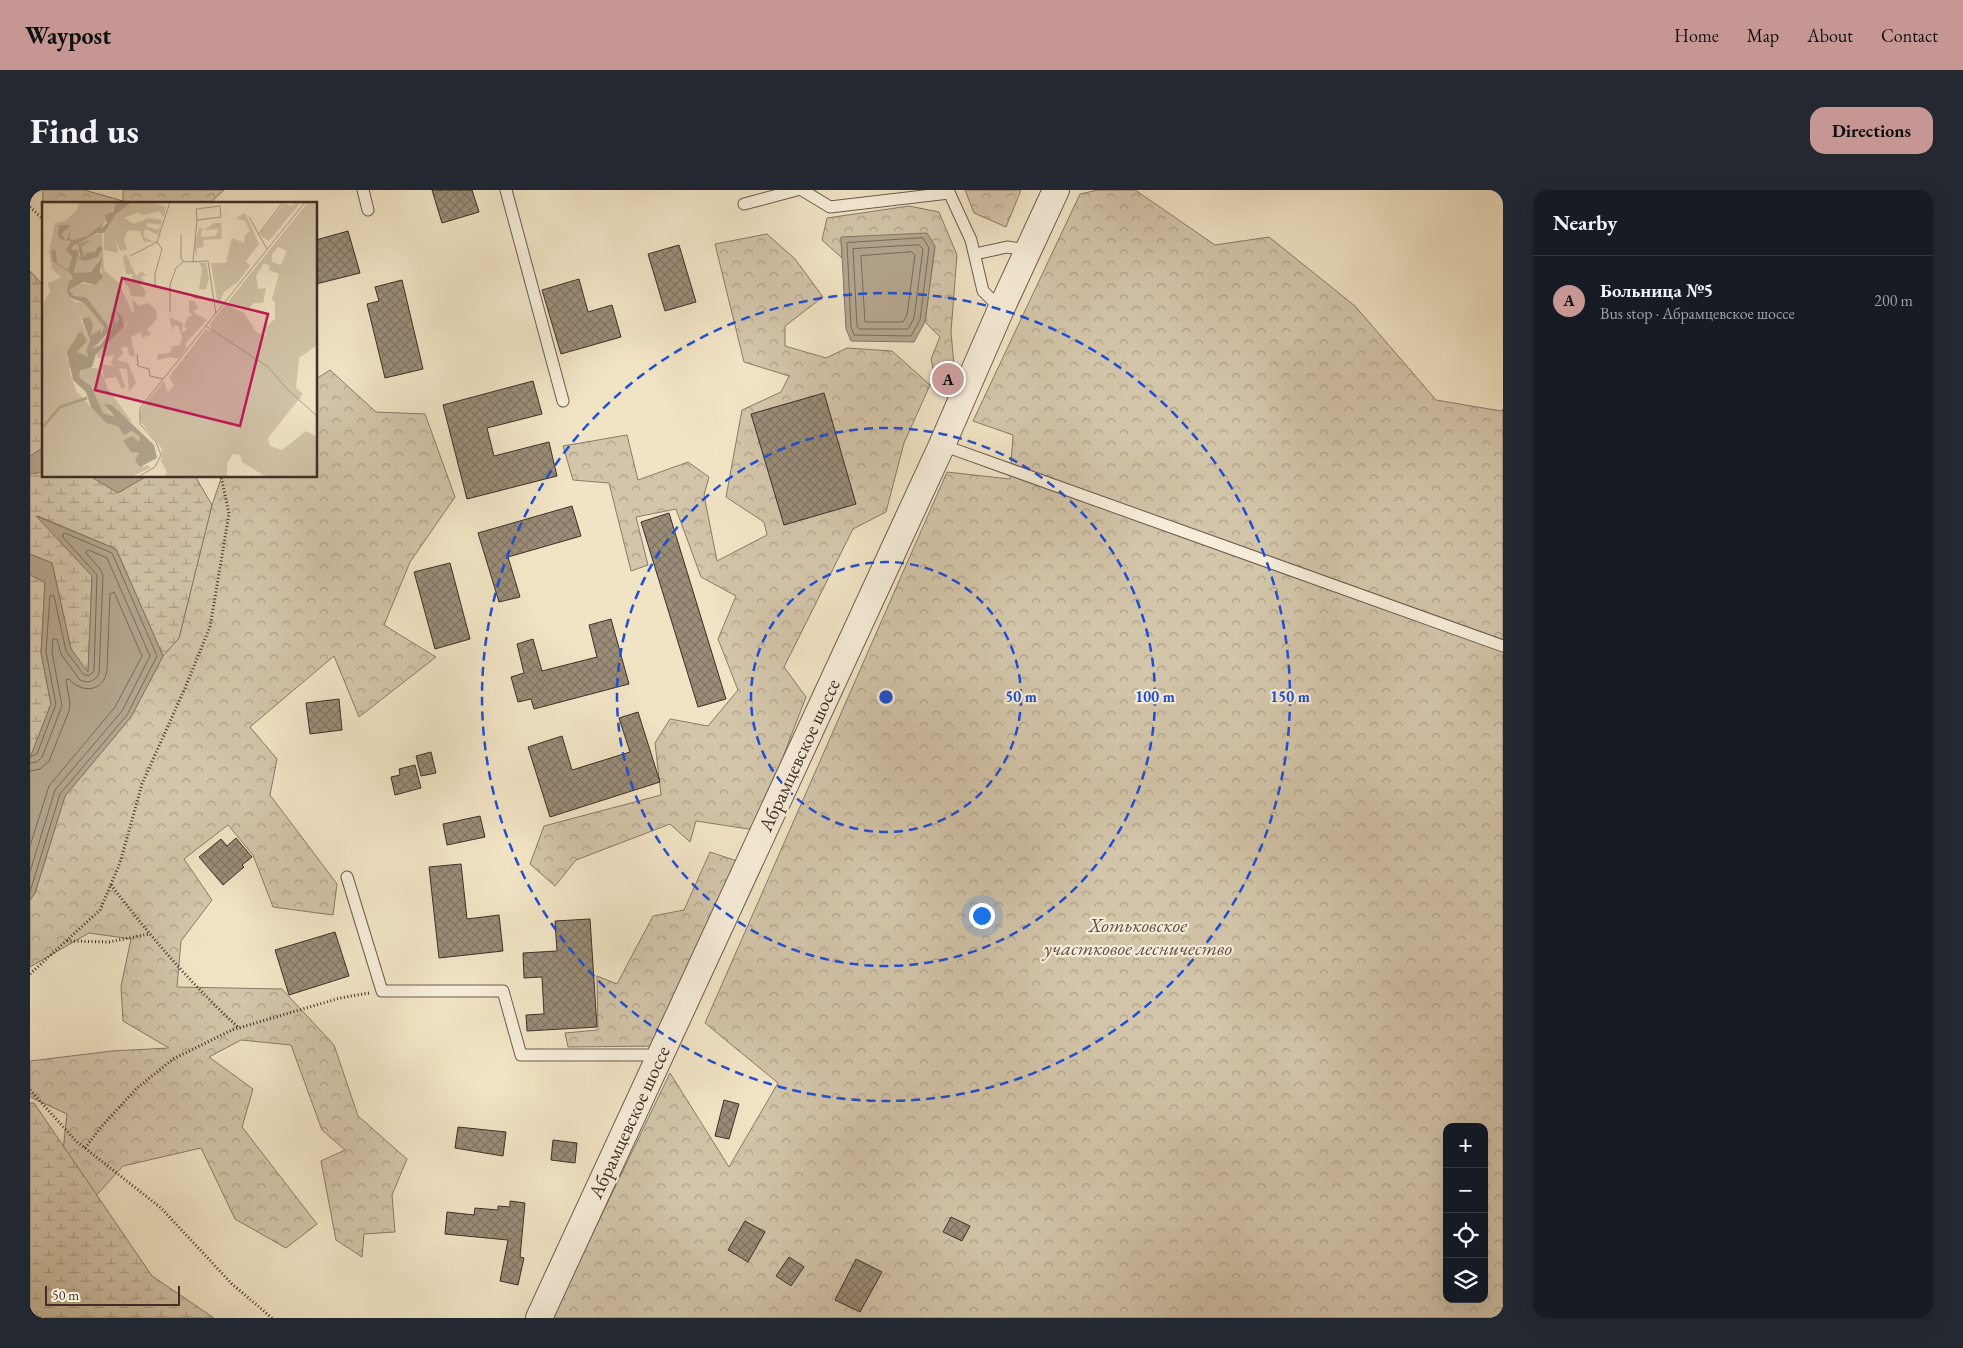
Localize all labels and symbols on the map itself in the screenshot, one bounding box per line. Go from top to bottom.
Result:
inset map [42,202,318,478]
pin: A [932,360,964,398]
street label: Абрамцевское шоссе [752,674,846,836]
text: 50 m [1005,687,1037,706]
text: 100 m [1135,687,1175,706]
text: 150 m [1270,687,1310,706]
centre of rings [877,688,895,706]
your location [969,903,995,929]
park label: Хотьковское участковое лесничество [1042,912,1233,961]
street label: Абрамцевское шоссе [582,1041,676,1203]
scale bar [45,1283,180,1306]

